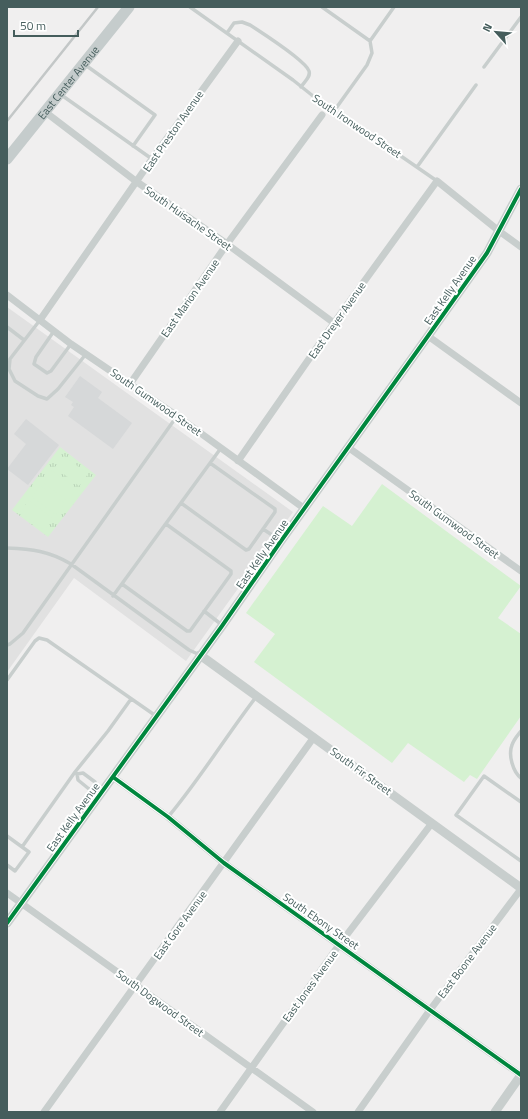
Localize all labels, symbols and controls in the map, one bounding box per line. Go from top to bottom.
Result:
scale bar [14,12,78,38]
north arrow [476,12,516,52]
text: 50 m [20,16,46,35]
text: N [478,20,496,34]
street label: East Center Avenue [34,42,103,123]
street label: East Preston Avenue [139,87,207,175]
street label: South Ironwood Street [309,90,405,162]
street label: South Huisache Street [141,182,235,254]
street label: East Kelly Avenue [420,252,480,328]
street label: East Marion Avenue [157,255,223,340]
street label: East Dreyer Avenue [304,278,370,362]
street label: South Gumwood Street [107,364,205,440]
street label: South Gumwood Street [406,486,503,562]
street label: East Kelly Avenue [232,516,292,592]
street label: South Fir Street [327,743,395,799]
street label: East Kelly Avenue [42,779,104,855]
street label: East Gore Avenue [150,887,211,963]
street label: South Ebony Street [280,889,362,953]
street label: East Boone Avenue [434,920,501,1002]
street label: East Jones Avenue [278,946,342,1025]
street label: South Dogwood Street [113,966,207,1040]

